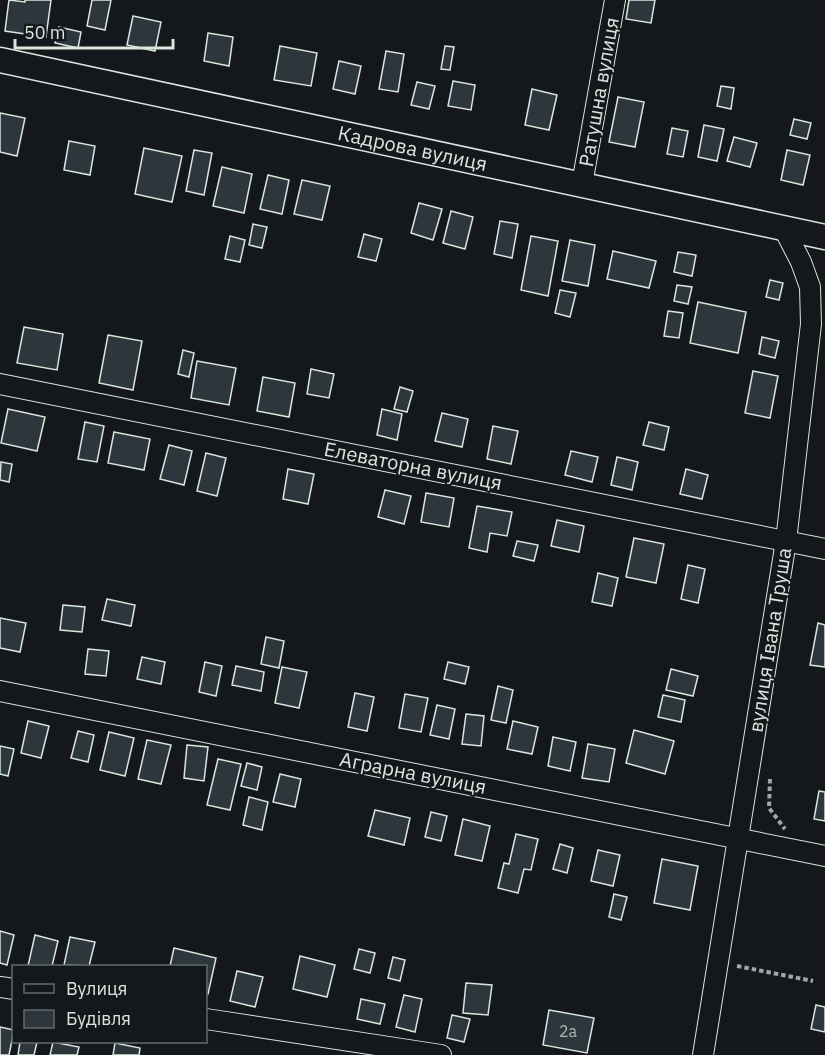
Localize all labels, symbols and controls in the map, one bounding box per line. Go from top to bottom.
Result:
scale bar [15,12,172,50]
street label: Ратушна вулиця [572,15,625,169]
text: 50 m [24,21,66,44]
street label: Кадрова вулиця [336,119,490,177]
street label: Елеваторна вулиця [322,435,504,496]
street label: вулиця Івана Труша [742,545,797,734]
street label: Аграрна вулиця [337,745,489,800]
legend [12,965,207,1043]
text: Вулиця [66,977,127,1000]
text: Будівля [66,1007,131,1030]
house number: 2а [559,1021,578,1041]

